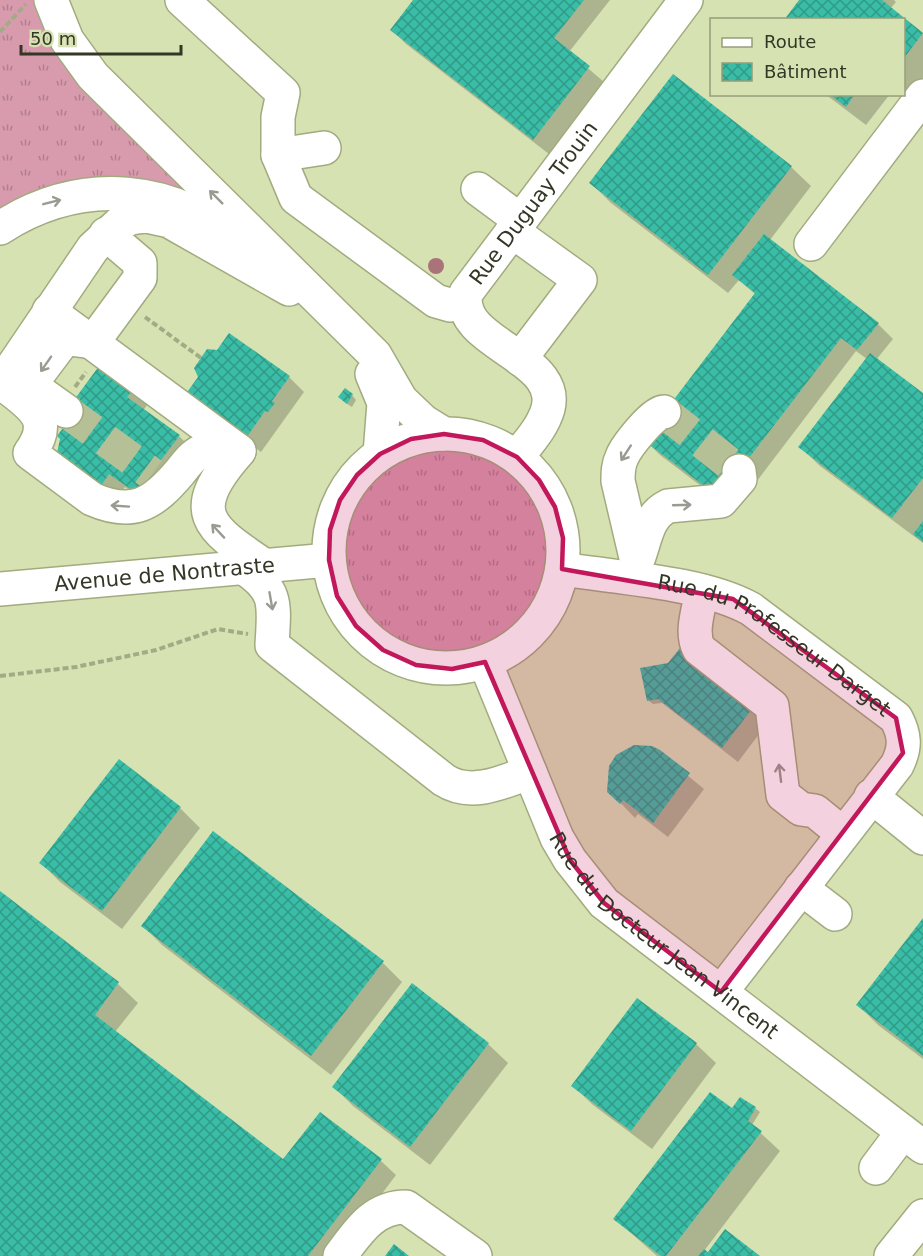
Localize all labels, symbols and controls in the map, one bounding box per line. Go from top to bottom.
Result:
scale bar [21,18,182,56]
legend [710,18,905,96]
text: 50 m [30,28,76,49]
text: Route [764,31,816,52]
text: Bâtiment [764,61,847,82]
street label: Rue Duguay Trouin [464,117,603,289]
one-way arrow [209,189,224,204]
one-way arrow [42,195,61,207]
one-way arrow [40,355,52,371]
one-way arrow [619,444,631,461]
one-way arrow [111,500,131,511]
one-way arrow [672,500,692,511]
one-way arrow [212,524,226,539]
street label: Avenue de Nontraste [53,553,276,596]
street label: Rue du Professeur Darget [656,570,895,722]
one-way arrow [266,590,277,610]
one-way arrow [775,764,786,783]
street label: Rue du Docteur Jean Vincent [544,828,783,1044]

